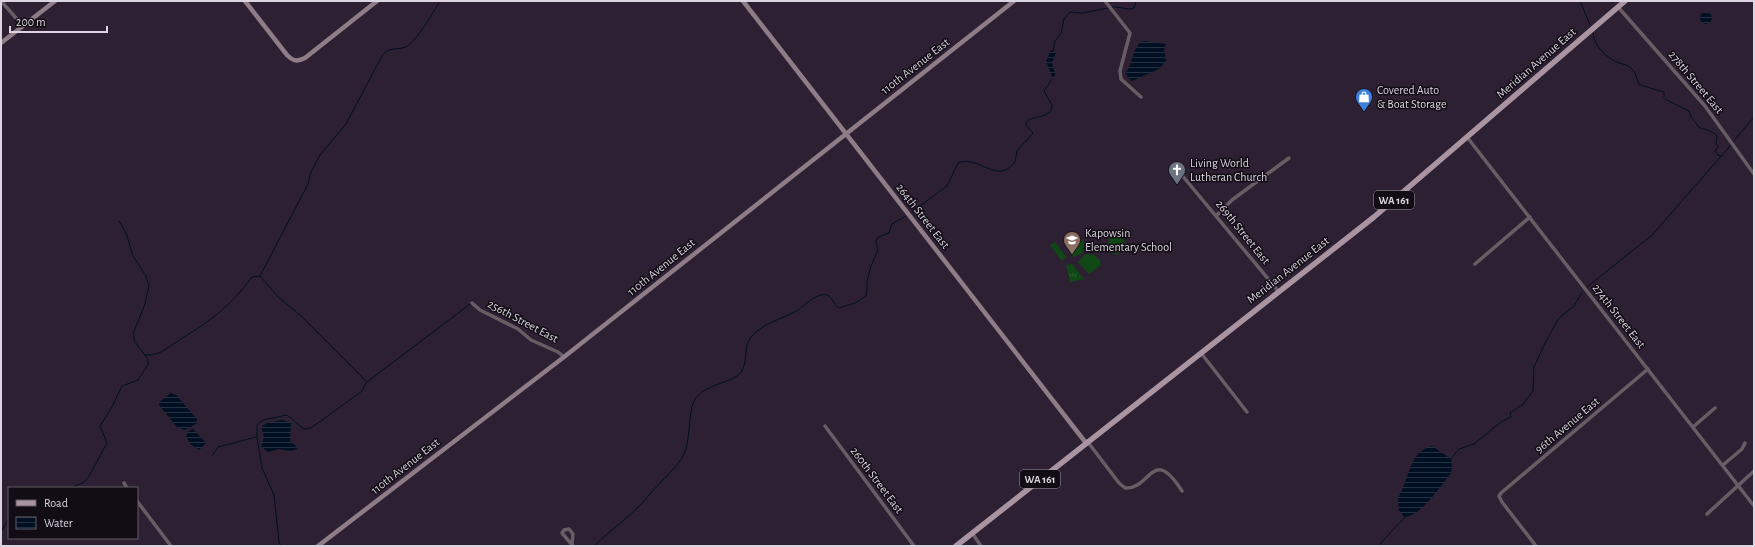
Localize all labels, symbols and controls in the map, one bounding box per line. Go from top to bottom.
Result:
scale bar [10,8,107,34]
text: 200 m [16,16,46,28]
street label: Meridian Avenue East [1494,25,1578,101]
street label: 110th Avenue East [879,36,952,96]
street label: 278th Street East [1666,48,1726,116]
place label: Covered Auto & Boat Storage [1377,84,1447,110]
shop icon: Covered Auto & Boat Storage [1354,87,1374,112]
place label: Living World Lutheran Church [1190,157,1267,183]
church icon: Living World Lutheran Church [1167,160,1187,185]
street label: 264th Street East [894,181,952,251]
road number: WA 161 [1374,191,1414,209]
street label: 269th Street East [1214,198,1272,266]
place label: Kapowsin Elementary School [1085,227,1172,254]
school or university icon: Kapowsin Elementary School [1062,230,1082,255]
street label: Meridian Avenue East [1245,234,1331,306]
street label: 110th Avenue East [625,236,697,298]
street label: 274th Street East [1590,282,1648,351]
street label: 256th Street East [486,297,560,345]
street label: 96th Avenue East [1533,395,1601,455]
street label: 110th Avenue East [369,436,442,496]
street label: 260th Street East [848,445,906,515]
road number: WA 161 [1020,470,1060,488]
legend [8,487,138,539]
text: Road [44,497,68,509]
text: Water [44,517,73,529]

